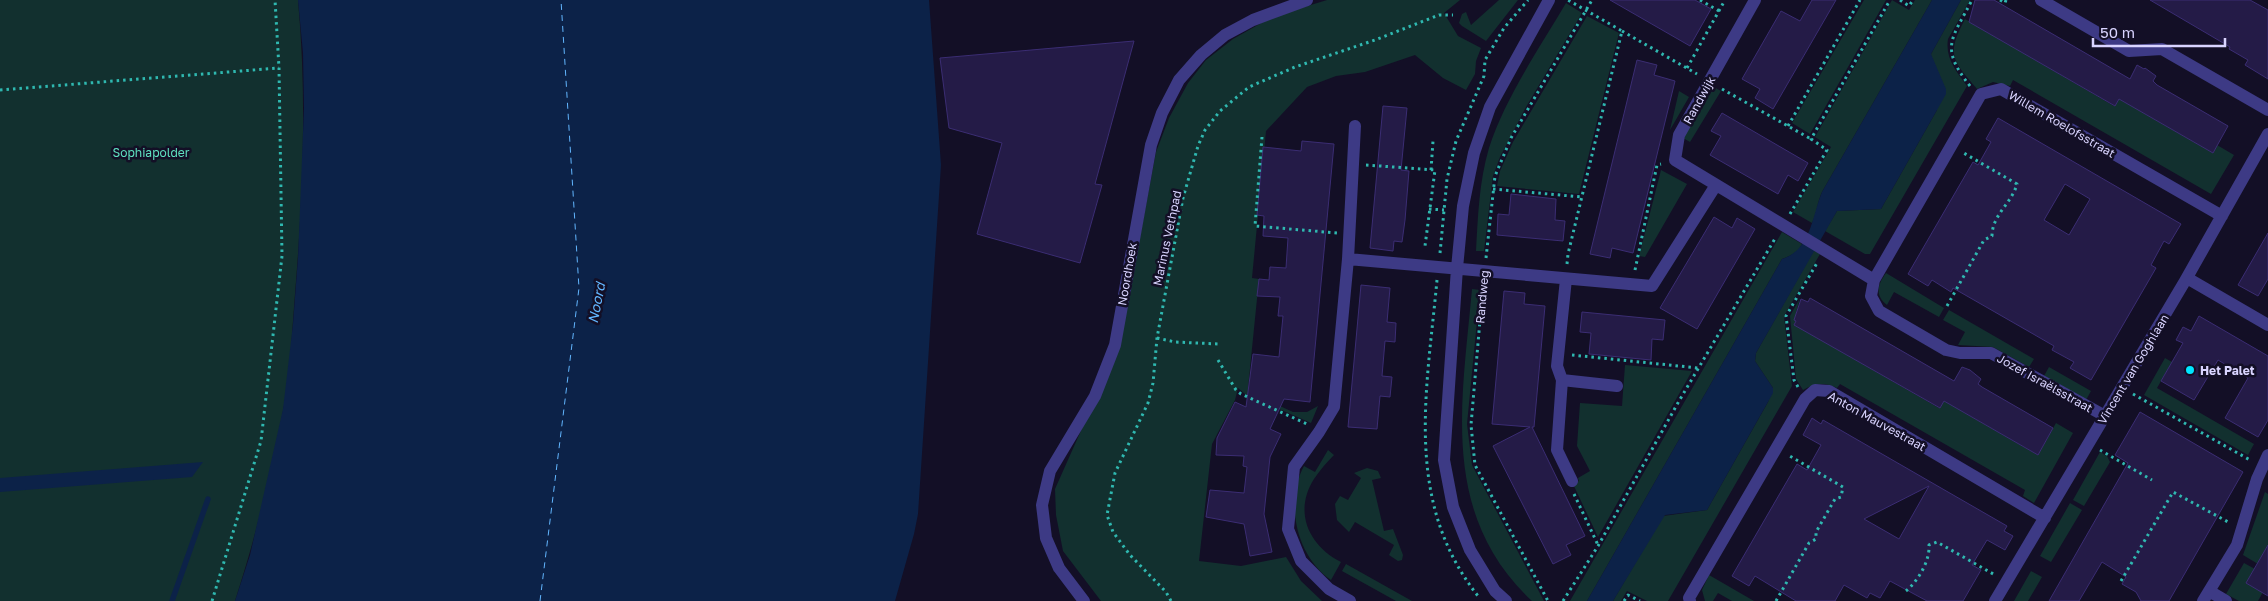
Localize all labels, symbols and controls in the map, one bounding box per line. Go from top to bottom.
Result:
scale bar [2093,15,2226,47]
text: 50 m [2100,23,2135,41]
street label: Randwijk [1680,73,1718,127]
street label: Willem Roelofsstraat [2006,87,2118,161]
park label: Sophiapolder [113,145,190,160]
street label: Marinus Vethpad [1150,189,1184,287]
street label: Noordhoek [1114,241,1140,307]
street label: Randweg [1472,270,1492,324]
water label: Noord [584,280,609,325]
street label: Vincent van Goghlaan [2094,311,2172,427]
street label: Jozef Israëlsstraat [1995,351,2096,416]
place label: Het Palet [2200,363,2255,378]
marker: Het Palet [2184,364,2196,376]
street label: Anton Mauvestraat [1825,388,1929,454]

